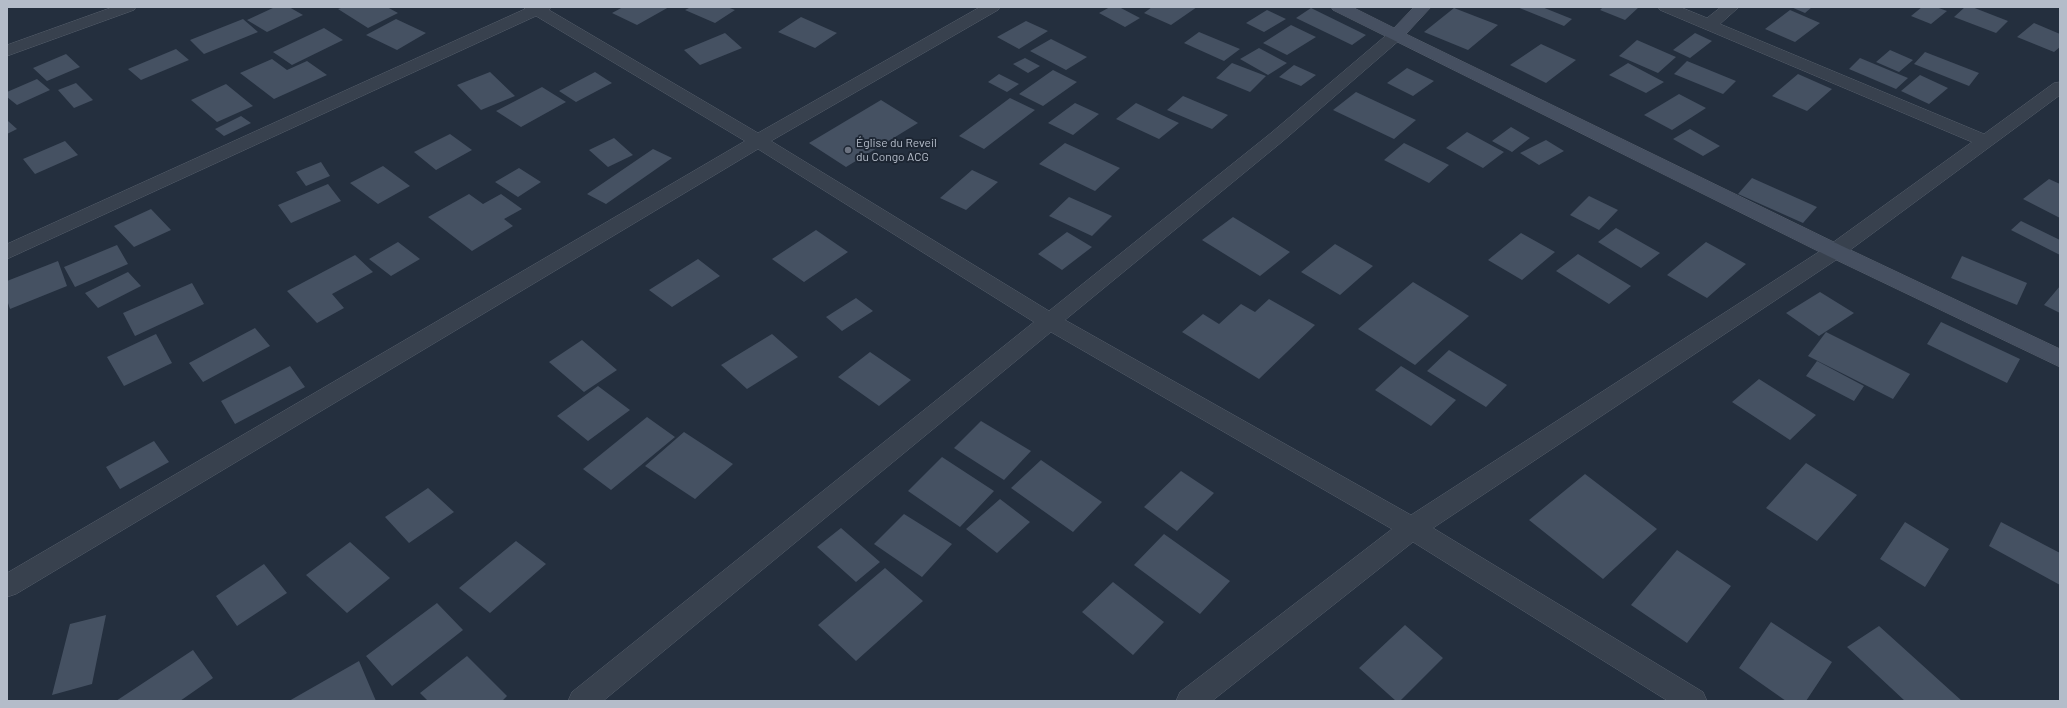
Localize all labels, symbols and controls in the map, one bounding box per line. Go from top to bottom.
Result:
place label: Église du Reveil du Congo ACG [856,136,937,164]
marker: Église du Reveil du Congo ACG [843,145,853,155]

